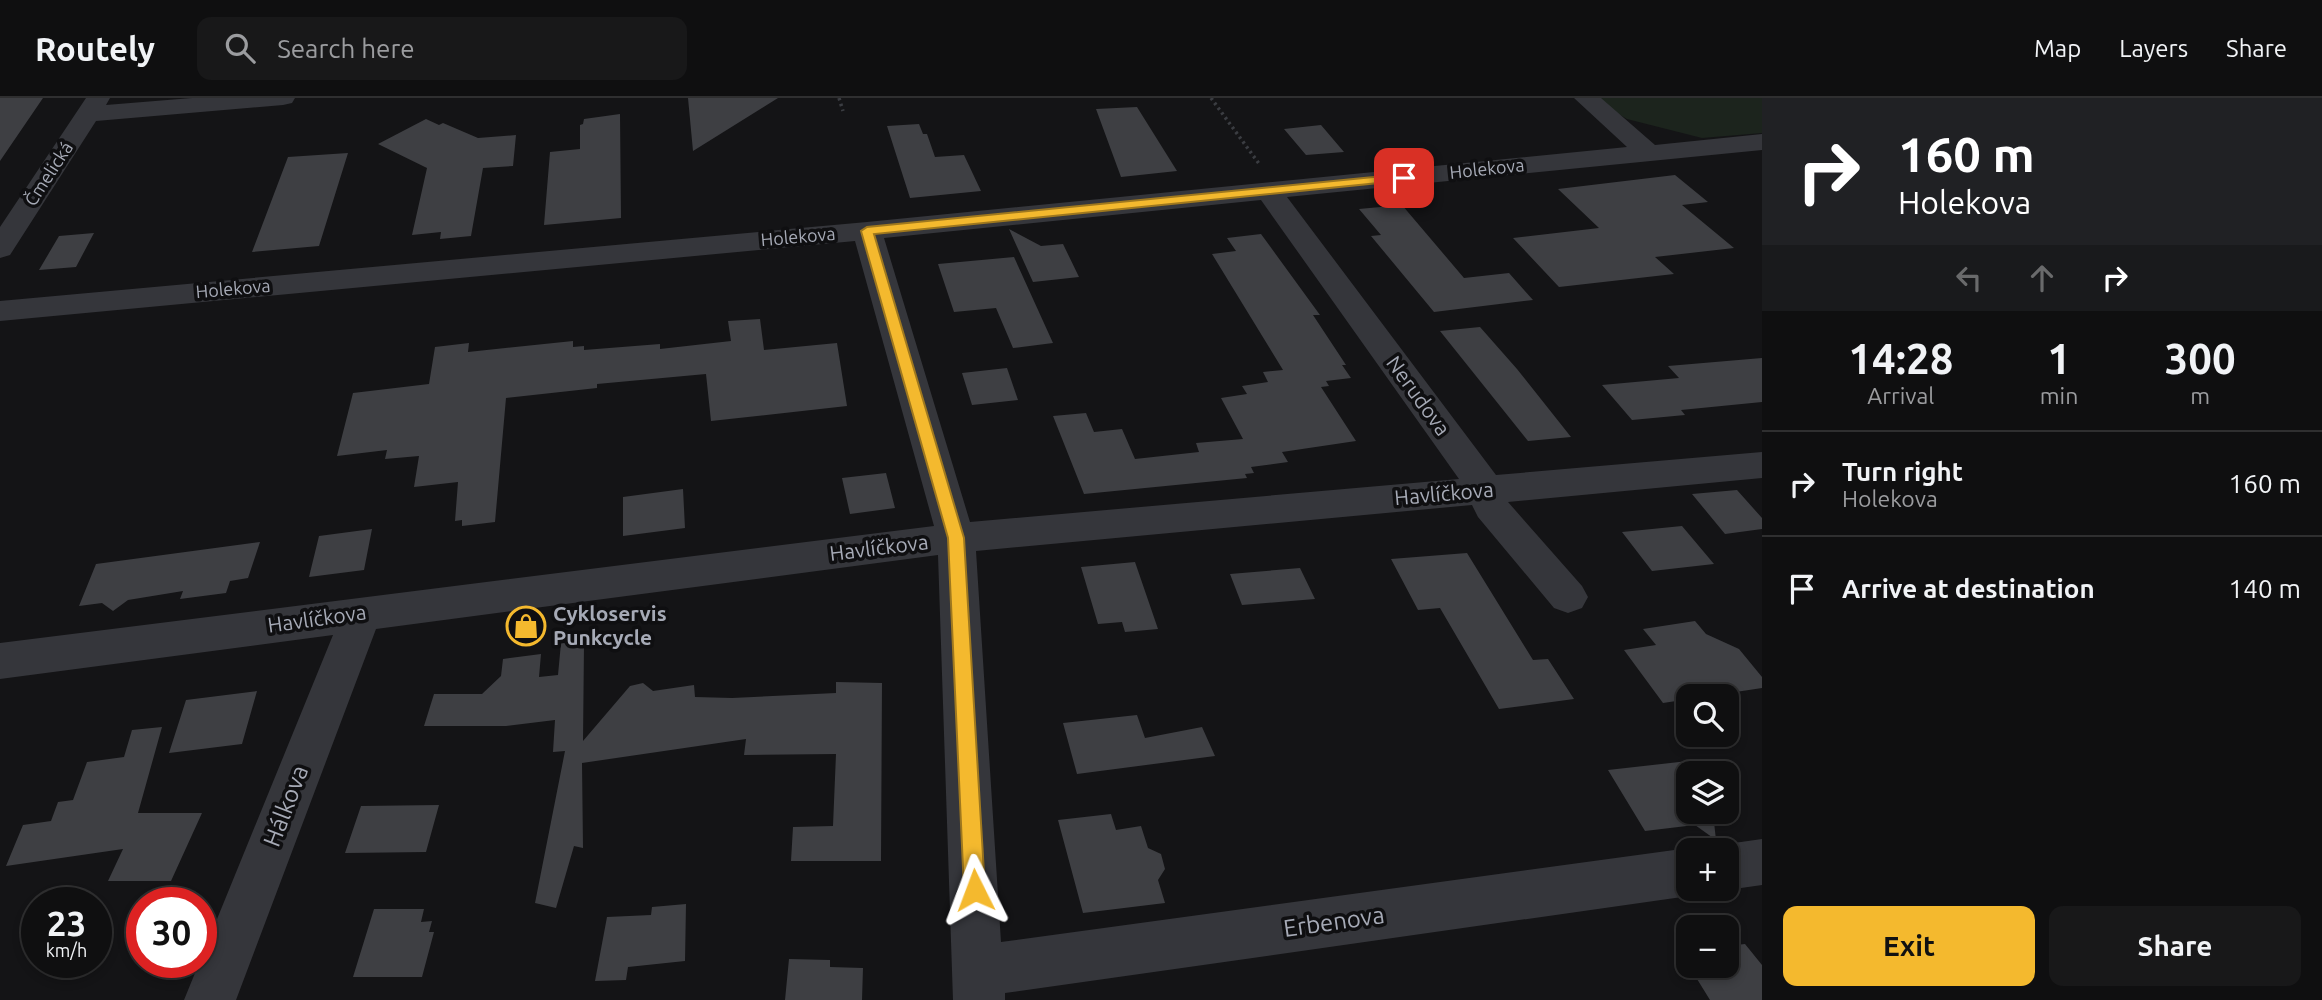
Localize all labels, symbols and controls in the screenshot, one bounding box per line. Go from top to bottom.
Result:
search box [197,17,687,80]
icon: search [221,29,259,67]
text: Routely [35,30,155,67]
text: Search here [277,34,415,63]
text: Map [2034,35,2081,62]
text: Layers [2119,35,2188,62]
text: Share [2226,35,2287,62]
icon: right [1783,126,1874,217]
text: 160 m [1898,126,2035,181]
street label: Čmelická [19,137,76,209]
pin [1374,148,1434,208]
street label: Holekova [1449,154,1525,182]
icon: arrive [1385,159,1423,197]
text: Holekova [1898,184,2031,220]
street label: Holekova [760,223,836,249]
icon: left [1950,259,1988,297]
icon: ahead [2023,259,2061,297]
icon: right [2096,259,2134,297]
street label: Holekova [195,275,271,301]
text: 14:28 [1848,335,1953,382]
text: 1 [2047,335,2071,382]
text: 300 [2165,335,2236,382]
street label: Nerudova [1382,351,1456,440]
text: Arrival [1867,383,1934,408]
text: min [2040,383,2078,408]
text: m [2190,383,2210,408]
text: Turn right [1842,457,1963,486]
icon: right [1783,465,1821,503]
text: 160 m [2229,469,2301,498]
street label: Havlíčkova [1393,477,1495,509]
text: Holekova [1842,486,1938,511]
street label: Havlíčkova [828,529,930,565]
icon: arrive [1783,570,1821,608]
text: Arrive at destination [1842,574,2095,603]
text: 140 m [2229,574,2301,603]
street label: Havlíčkova [266,599,368,637]
place label: Cykloservis Punkcycle [553,601,667,649]
shop icon: Cykloservis Punkcycle [505,605,547,647]
map controls [1676,684,1739,978]
button: search [1676,684,1739,747]
street label: Hálkova [258,761,313,850]
button: layers [1676,761,1739,824]
button: + [1676,838,1739,901]
position arrow [938,853,1012,927]
speed limit sign: 30 [126,887,217,978]
street label: Erbenova [1282,901,1386,942]
text: 23 [47,903,86,943]
button: Exit [1783,906,2035,986]
button: Share [2049,906,2301,986]
button: − [1676,915,1739,978]
text: km/h [46,940,87,960]

